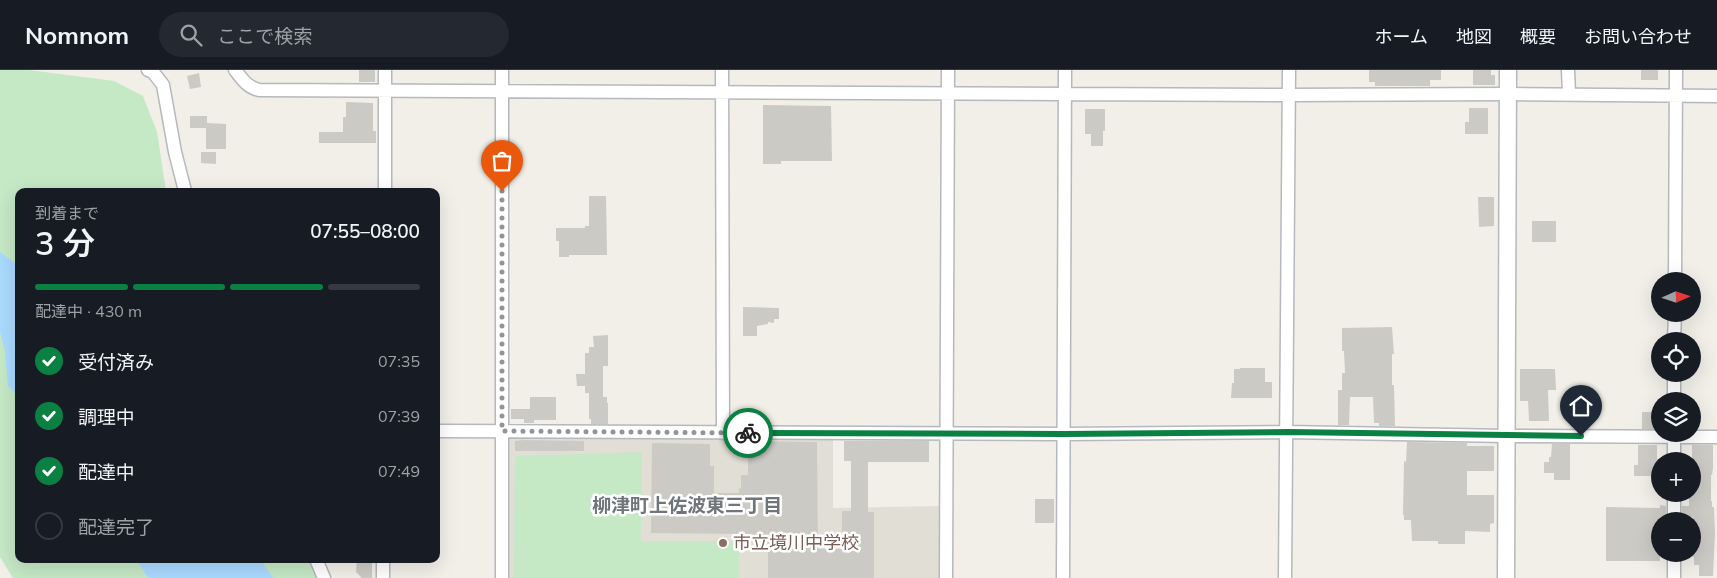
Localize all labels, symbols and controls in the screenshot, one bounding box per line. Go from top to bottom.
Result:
search box [159,12,509,57]
text: Nomnom [25,20,129,50]
icon: search [177,21,205,49]
text: ここで検索 [217,24,312,48]
text: ホーム [1375,25,1428,48]
text: 地図 [1456,25,1492,48]
text: 概要 [1520,25,1556,48]
text: お問い合わせ [1584,25,1692,48]
pin [481,140,523,191]
icon: bag [488,147,516,175]
text: 到着まで [35,203,99,223]
text: 07:55–08:00 [310,219,420,243]
text: 3 分 [35,223,95,263]
north arrow [1651,272,1701,322]
map controls [1651,272,1701,562]
text: 配達中 · 430 m [35,301,142,321]
button: locate [1651,332,1701,382]
icon: check [35,347,63,375]
text: 受付済み [78,350,154,374]
text: 07:35 [378,351,420,371]
pin [1560,385,1602,436]
icon: home [1567,392,1595,420]
button: layers [1651,392,1701,442]
icon: check [35,402,63,430]
text: 調理中 [78,405,135,429]
text: 07:39 [378,406,420,426]
courier [723,408,773,458]
icon: bike [734,419,762,447]
button: + [1651,452,1701,502]
icon: check [35,457,63,485]
text: 配達中 [78,460,135,484]
text: 07:49 [378,461,420,481]
district label: 柳津町上佐波東三丁目 [592,493,782,517]
button: − [1651,512,1701,562]
text: 配達完了 [78,515,154,539]
place label: 市立境川中学校 [733,531,859,554]
marker: 市立境川中学校 [717,537,729,549]

